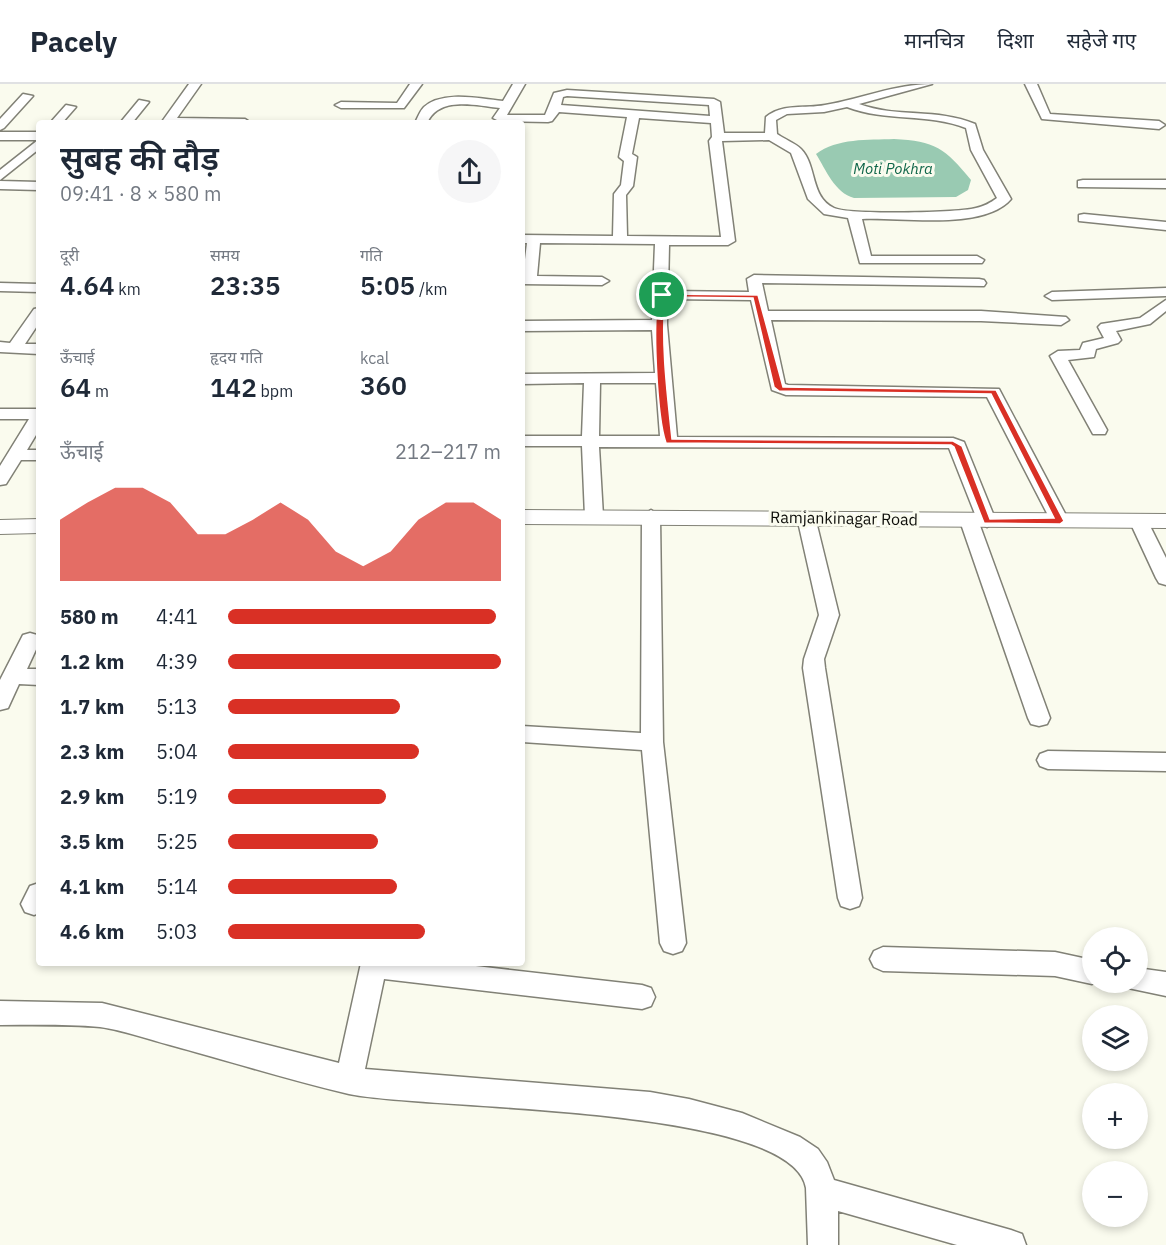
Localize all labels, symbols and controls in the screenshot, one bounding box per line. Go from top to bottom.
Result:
text: Pacely [30,23,117,60]
text: मानचित्र [904,26,964,54]
text: दिशा [997,26,1034,54]
text: सहेजे गए [1067,26,1136,54]
text: सुबह की दौड़ [60,136,219,179]
button: share [438,140,501,203]
water label: Moti Pokhra [853,159,933,178]
text: 09:41 · 8 × 580 m [60,180,221,207]
text: दूरी [60,245,79,265]
text: समय [210,245,240,265]
text: गति [360,245,382,265]
text: 4.64 [60,268,115,302]
text: 23:35 [210,268,281,302]
text: 5:05 [360,268,415,302]
pin [636,269,687,320]
icon: arrive [645,278,678,311]
text: km [115,279,141,299]
text: /km [415,279,447,299]
text: ऊँचाई [60,347,95,367]
text: हृदय गति [210,347,263,367]
text: kcal [360,348,389,368]
text: 360 [360,368,407,402]
text: 64 [60,370,91,404]
text: 142 [210,370,257,404]
text: m [91,381,109,401]
text: bpm [257,381,293,401]
text: ऊँचाई [60,438,103,465]
text: 212–217 m [395,438,501,465]
street label: Ramjankinagar Road [770,507,918,529]
text: 580 m [60,603,119,630]
text: 4:41 [156,603,198,630]
text: 1.2 km [60,648,124,675]
text: 4:39 [156,648,198,675]
text: 1.7 km [60,693,124,720]
text: 5:13 [156,693,198,720]
text: 2.3 km [60,738,124,765]
text: 5:04 [156,738,198,765]
text: 2.9 km [60,783,124,810]
text: 5:19 [156,783,198,810]
text: 3.5 km [60,828,124,855]
text: 5:25 [156,828,198,855]
text: 4.1 km [60,873,124,900]
text: 5:14 [156,873,198,900]
text: 4.6 km [60,918,124,945]
text: 5:03 [156,918,198,945]
map controls [1082,927,1148,1227]
button: locate [1082,927,1148,993]
button: layers [1082,1005,1148,1071]
button: + [1082,1083,1148,1149]
button: − [1082,1161,1148,1227]

